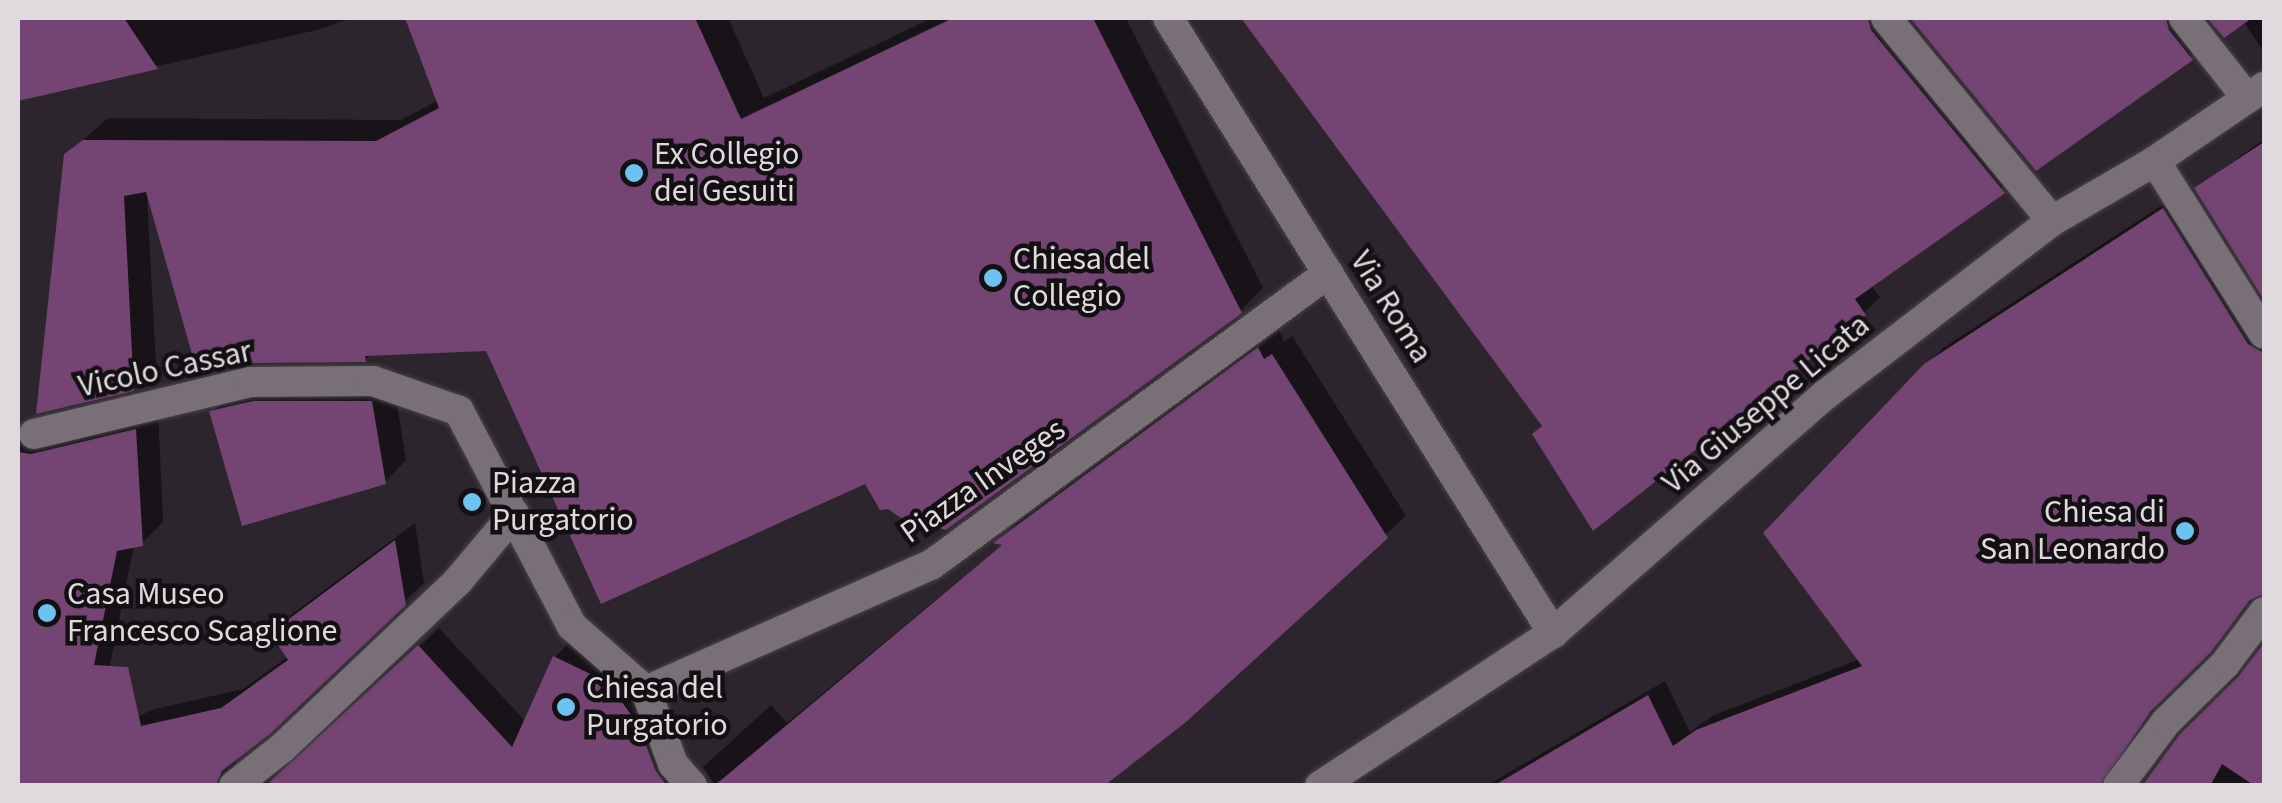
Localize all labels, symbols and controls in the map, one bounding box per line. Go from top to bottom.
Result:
place label: Ex Collegio dei Gesuiti [654,136,799,211]
marker: Ex Collegio dei Gesuiti [623,162,645,184]
place label: Chiesa del Collegio [1013,241,1150,316]
street label: Via Roma [1342,244,1440,370]
marker: Chiesa del Collegio [982,267,1004,289]
street label: Via Giuseppe Licata [1655,306,1877,502]
street label: Vicolo Cassar [75,332,255,406]
street label: Piazza Inveges [893,410,1073,552]
place label: Piazza Purgatorio [492,465,634,540]
marker: Piazza Purgatorio [461,491,483,513]
place label: Chiesa di San Leonardo [1980,494,2165,569]
marker: Chiesa di San Leonardo [2174,520,2196,542]
place label: Casa Museo Francesco Scaglione [67,576,337,651]
marker: Casa Museo Francesco Scaglione [36,602,58,624]
place label: Chiesa del Purgatorio [586,670,728,745]
marker: Chiesa del Purgatorio [555,696,577,718]

